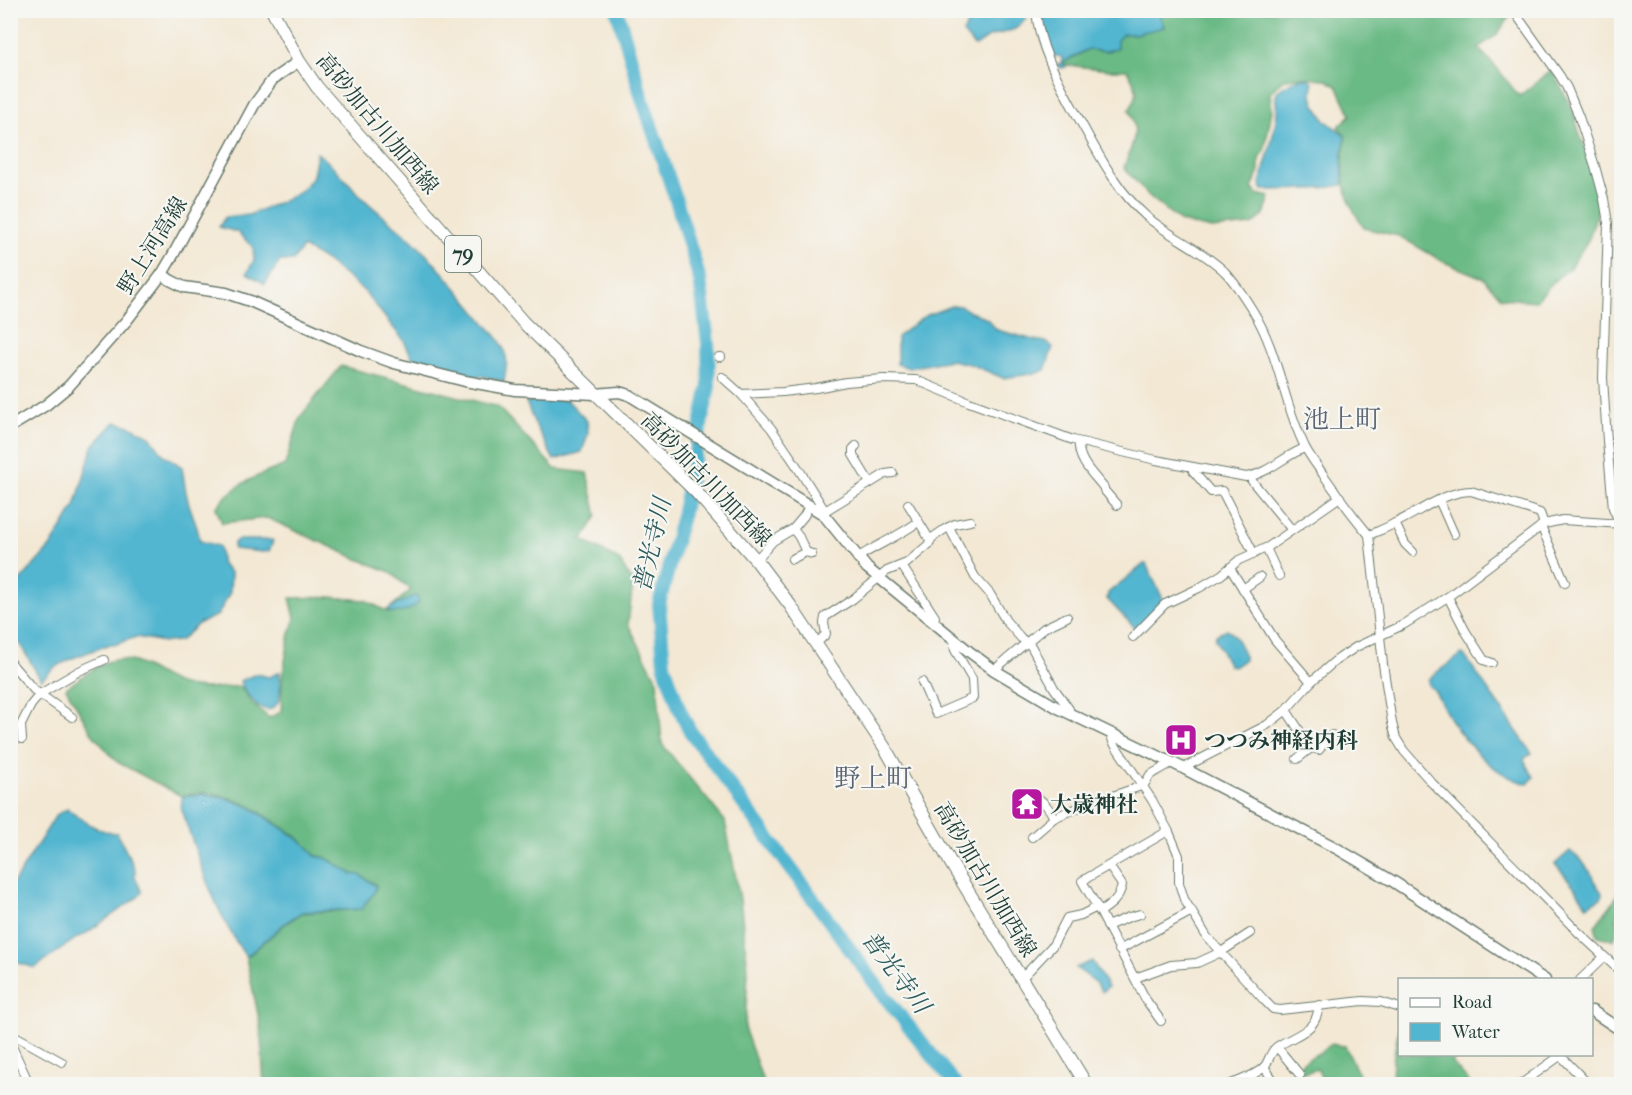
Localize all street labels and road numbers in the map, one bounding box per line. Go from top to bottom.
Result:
street label: 高砂加古川加西線 [311,48,444,199]
street label: 野上河高線 [113,192,193,299]
road number: 79 [445,236,481,272]
street label: 高砂加古川加西線 [636,407,777,552]
street label: 高砂加古川加西線 [929,797,1042,962]

